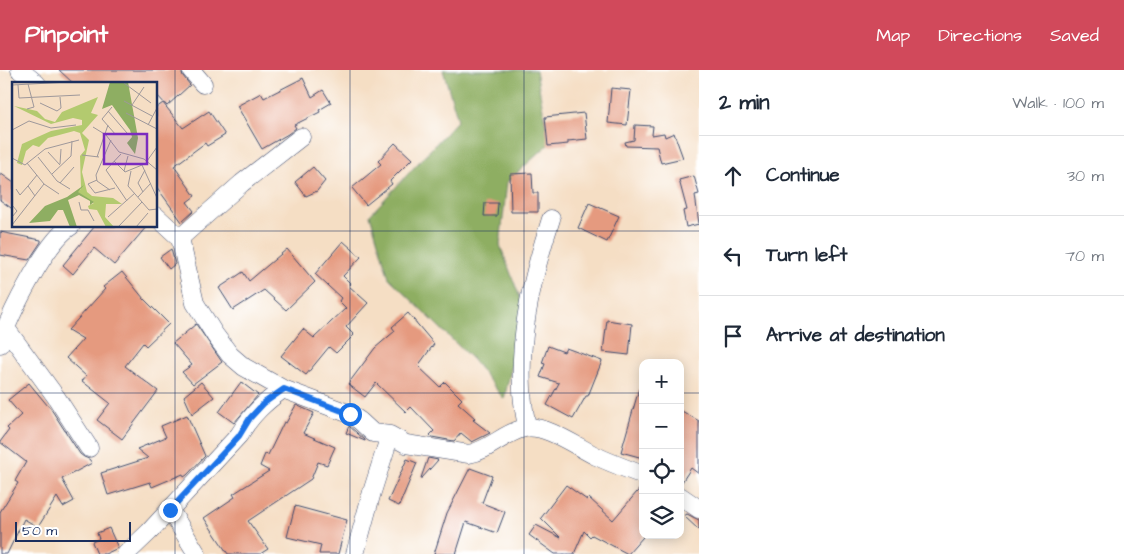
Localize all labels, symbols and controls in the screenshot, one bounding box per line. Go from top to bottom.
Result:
text: Pinpoint [25,18,108,52]
text: Map [876,23,910,48]
text: Directions [938,23,1022,48]
text: Saved [1050,23,1099,48]
inset map [12,82,158,228]
text: 2 min [719,88,769,117]
text: Walk · 100 m [1012,92,1104,114]
icon: ahead [719,162,747,190]
text: Continue [766,162,840,189]
text: 30 m [1067,165,1104,187]
icon: left [719,242,747,270]
text: Turn left [766,242,847,269]
text: 70 m [1065,245,1104,267]
icon: arrive [719,322,747,350]
text: Arrive at destination [766,322,945,349]
map controls [639,359,684,539]
button: + [639,359,684,404]
route start [339,403,362,426]
button: − [639,404,684,449]
button: locate [639,449,684,494]
button: layers [639,494,684,539]
route end [159,499,182,522]
scale bar [15,519,131,542]
text: 50 m [22,521,57,541]

